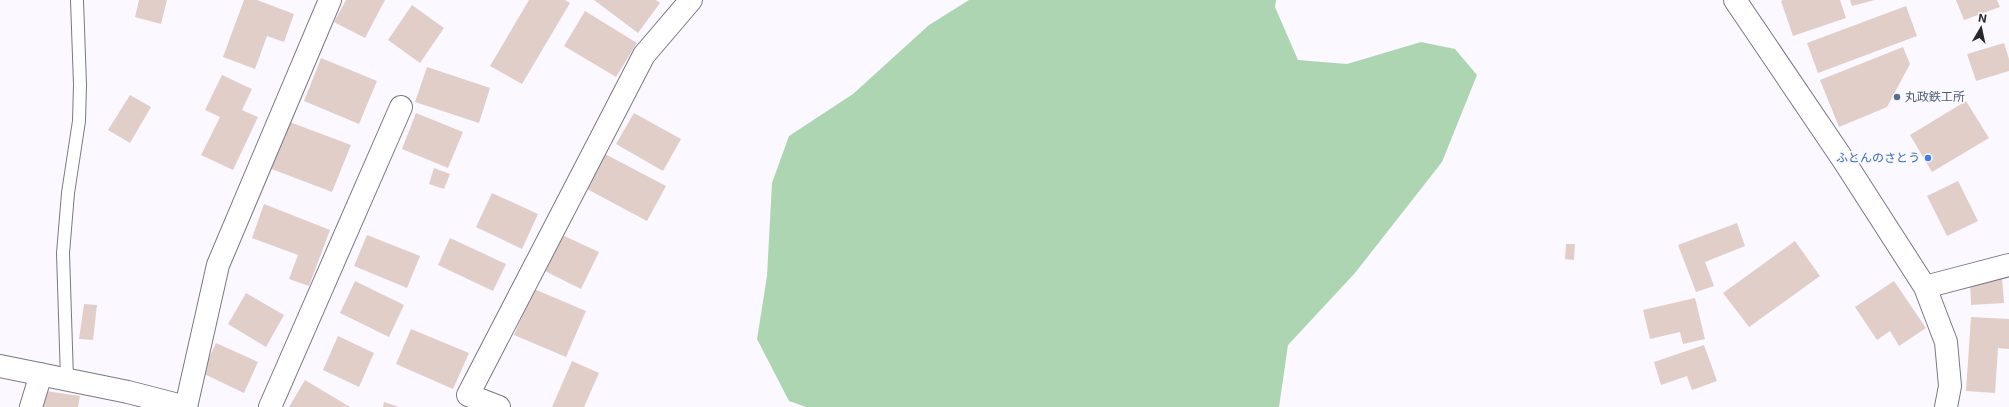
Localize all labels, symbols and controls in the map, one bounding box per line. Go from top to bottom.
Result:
north arrow [1961,8,2001,48]
text: N [1977,11,1988,26]
place label: 丸政鉄工所 [1905,89,1965,104]
marker: 丸政鉄工所 [1892,92,1902,102]
place label: ふとんのさとう [1836,150,1920,165]
marker: ふとんのさとう [1923,153,1933,163]

